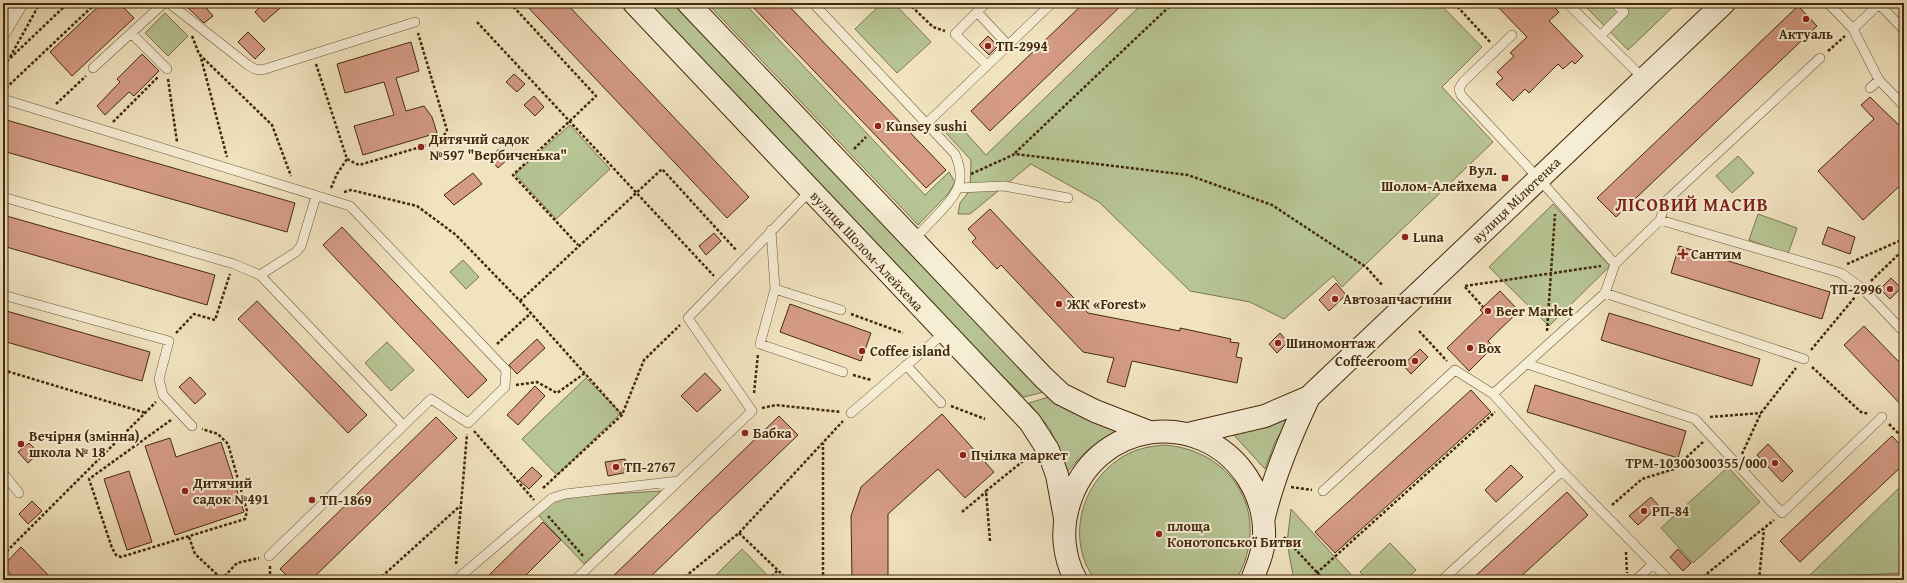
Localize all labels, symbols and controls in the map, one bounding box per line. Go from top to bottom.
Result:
marker: Актуаль [1801,14,1811,24]
place label: Актуаль [1779,24,1833,44]
place label: ТП-2994 [996,36,1048,56]
marker: ТП-2994 [983,41,993,51]
place label: Kunsey sushi [886,116,968,136]
marker: Kunsey sushi [873,121,883,131]
place label: Дитячий садок №597 "Вербиченька" [428,129,567,165]
marker: Дитячий садок №597 "Вербиченька" [416,142,426,152]
street label: вулиця Мілютенка [1467,152,1565,248]
place label: Вул. Шолом-Алейхема [1381,160,1498,196]
marker: Вул. Шолом-Алейхема [1500,173,1510,183]
street label: вулиця Шолом-Алейхема [806,186,928,316]
district label: ЛІСОВИЙ МАСИВ [1615,191,1769,218]
place label: Luna [1413,227,1445,247]
marker: Luna [1400,232,1410,242]
place label: Сантим [1691,244,1742,264]
marker: Сантим [1678,249,1688,259]
place label: ТП-2996 [1830,279,1882,299]
marker: ТП-2996 [1885,284,1895,294]
place label: Автозапчастини [1343,289,1452,309]
place label: ЖК «Forest» [1066,294,1146,314]
marker: Автозапчастини [1330,294,1340,304]
marker: ЖК «Forest» [1054,299,1064,309]
place label: Beer Market [1496,301,1574,321]
marker: Beer Market [1483,306,1493,316]
place label: Шиномонтаж [1286,333,1376,353]
marker: Шиномонтаж [1273,338,1283,348]
place label: Box [1478,338,1502,358]
place label: Coffee island [870,341,950,361]
marker: Box [1465,343,1475,353]
marker: Coffee island [857,346,867,356]
place label: Coffeeroom [1335,351,1407,371]
marker: Coffeeroom [1410,356,1420,366]
place label: Бабка [753,423,792,443]
place label: Вечірня (змінна) школа № 18 [29,426,140,462]
marker: Бабка [740,428,750,438]
marker: Вечірня (змінна) школа № 18 [16,439,26,449]
place label: Пчілка маркет [971,445,1068,465]
marker: Пчілка маркет [958,450,968,460]
place label: ТРМ-10300300355/000 [1626,453,1767,473]
place label: ТП-2767 [624,457,676,477]
marker: ТРМ-10300300355/000 [1770,458,1780,468]
marker: ТП-2767 [611,462,621,472]
place label: Дитячий садок №491 [192,473,269,509]
marker: Дитячий садок №491 [180,486,190,496]
place label: ТП-1869 [320,490,372,510]
marker: ТП-1869 [307,495,317,505]
place label: РП-84 [1652,501,1689,521]
marker: РП-84 [1639,506,1649,516]
place label: площа Конотопської Битви [1167,516,1302,552]
marker: площа Конотопської Битви [1154,529,1164,539]

